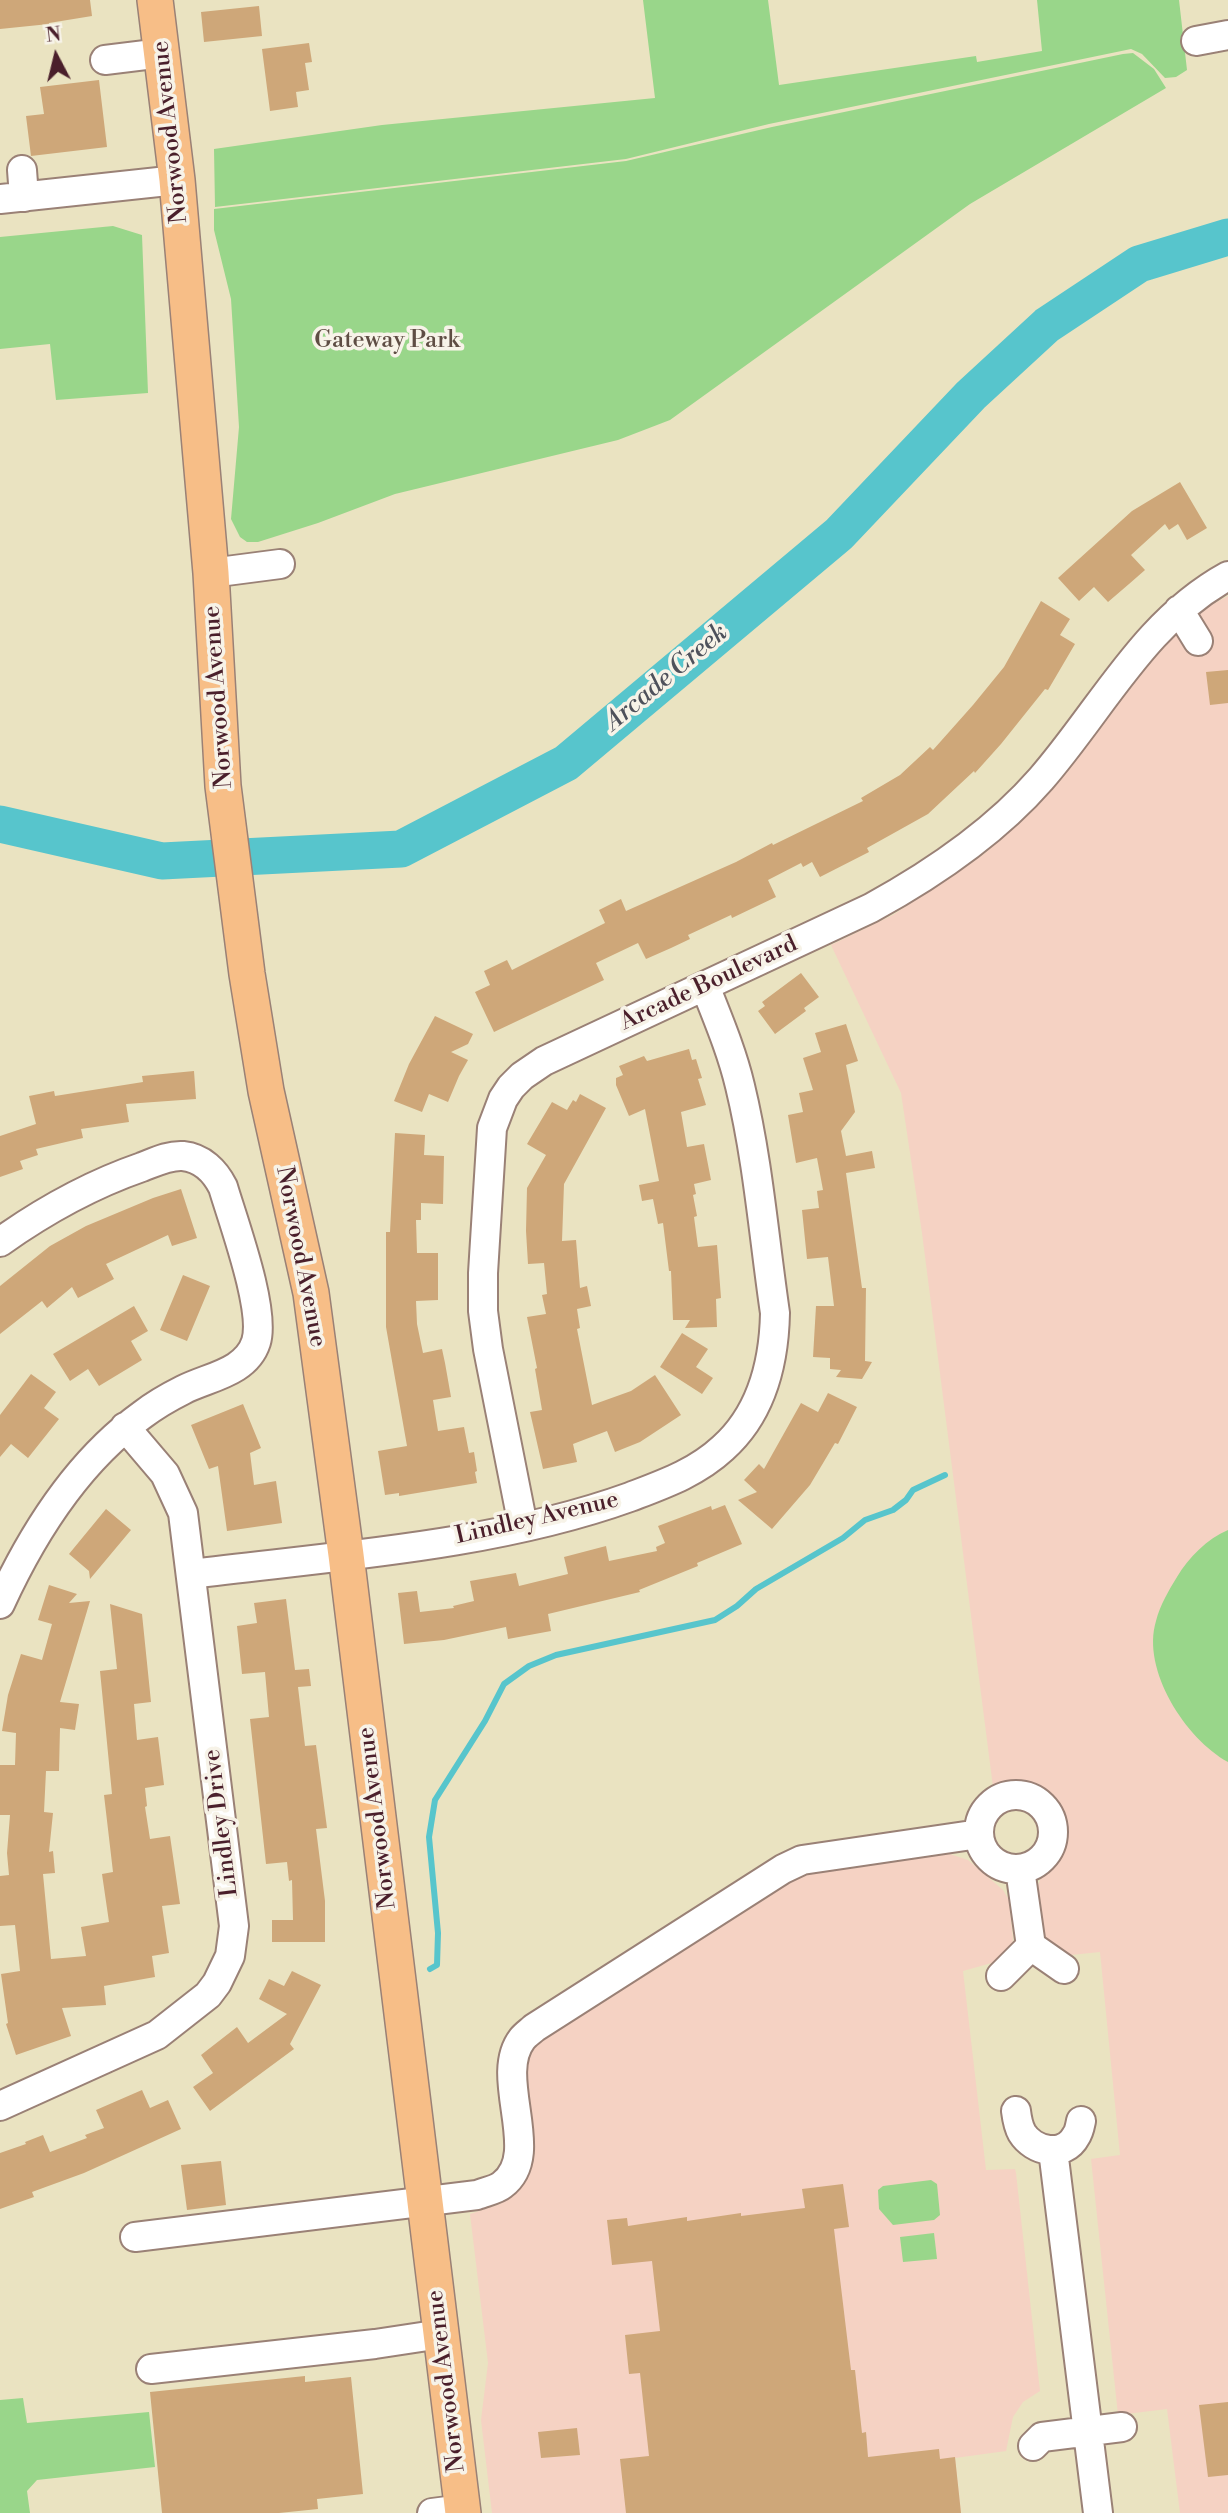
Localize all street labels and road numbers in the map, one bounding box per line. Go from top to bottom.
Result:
street label: Norwood Avenue [147,39,195,225]
street label: Norwood Avenue [198,605,240,789]
street label: Arcade Boulevard [616,930,802,1038]
street label: Norwood Avenue [268,1164,332,1350]
street label: Lindley Avenue [453,1486,621,1552]
street label: Norwood Avenue [353,1725,403,1911]
street label: Lindley Drive [199,1748,245,1898]
street label: Norwood Avenue [422,2288,472,2474]

